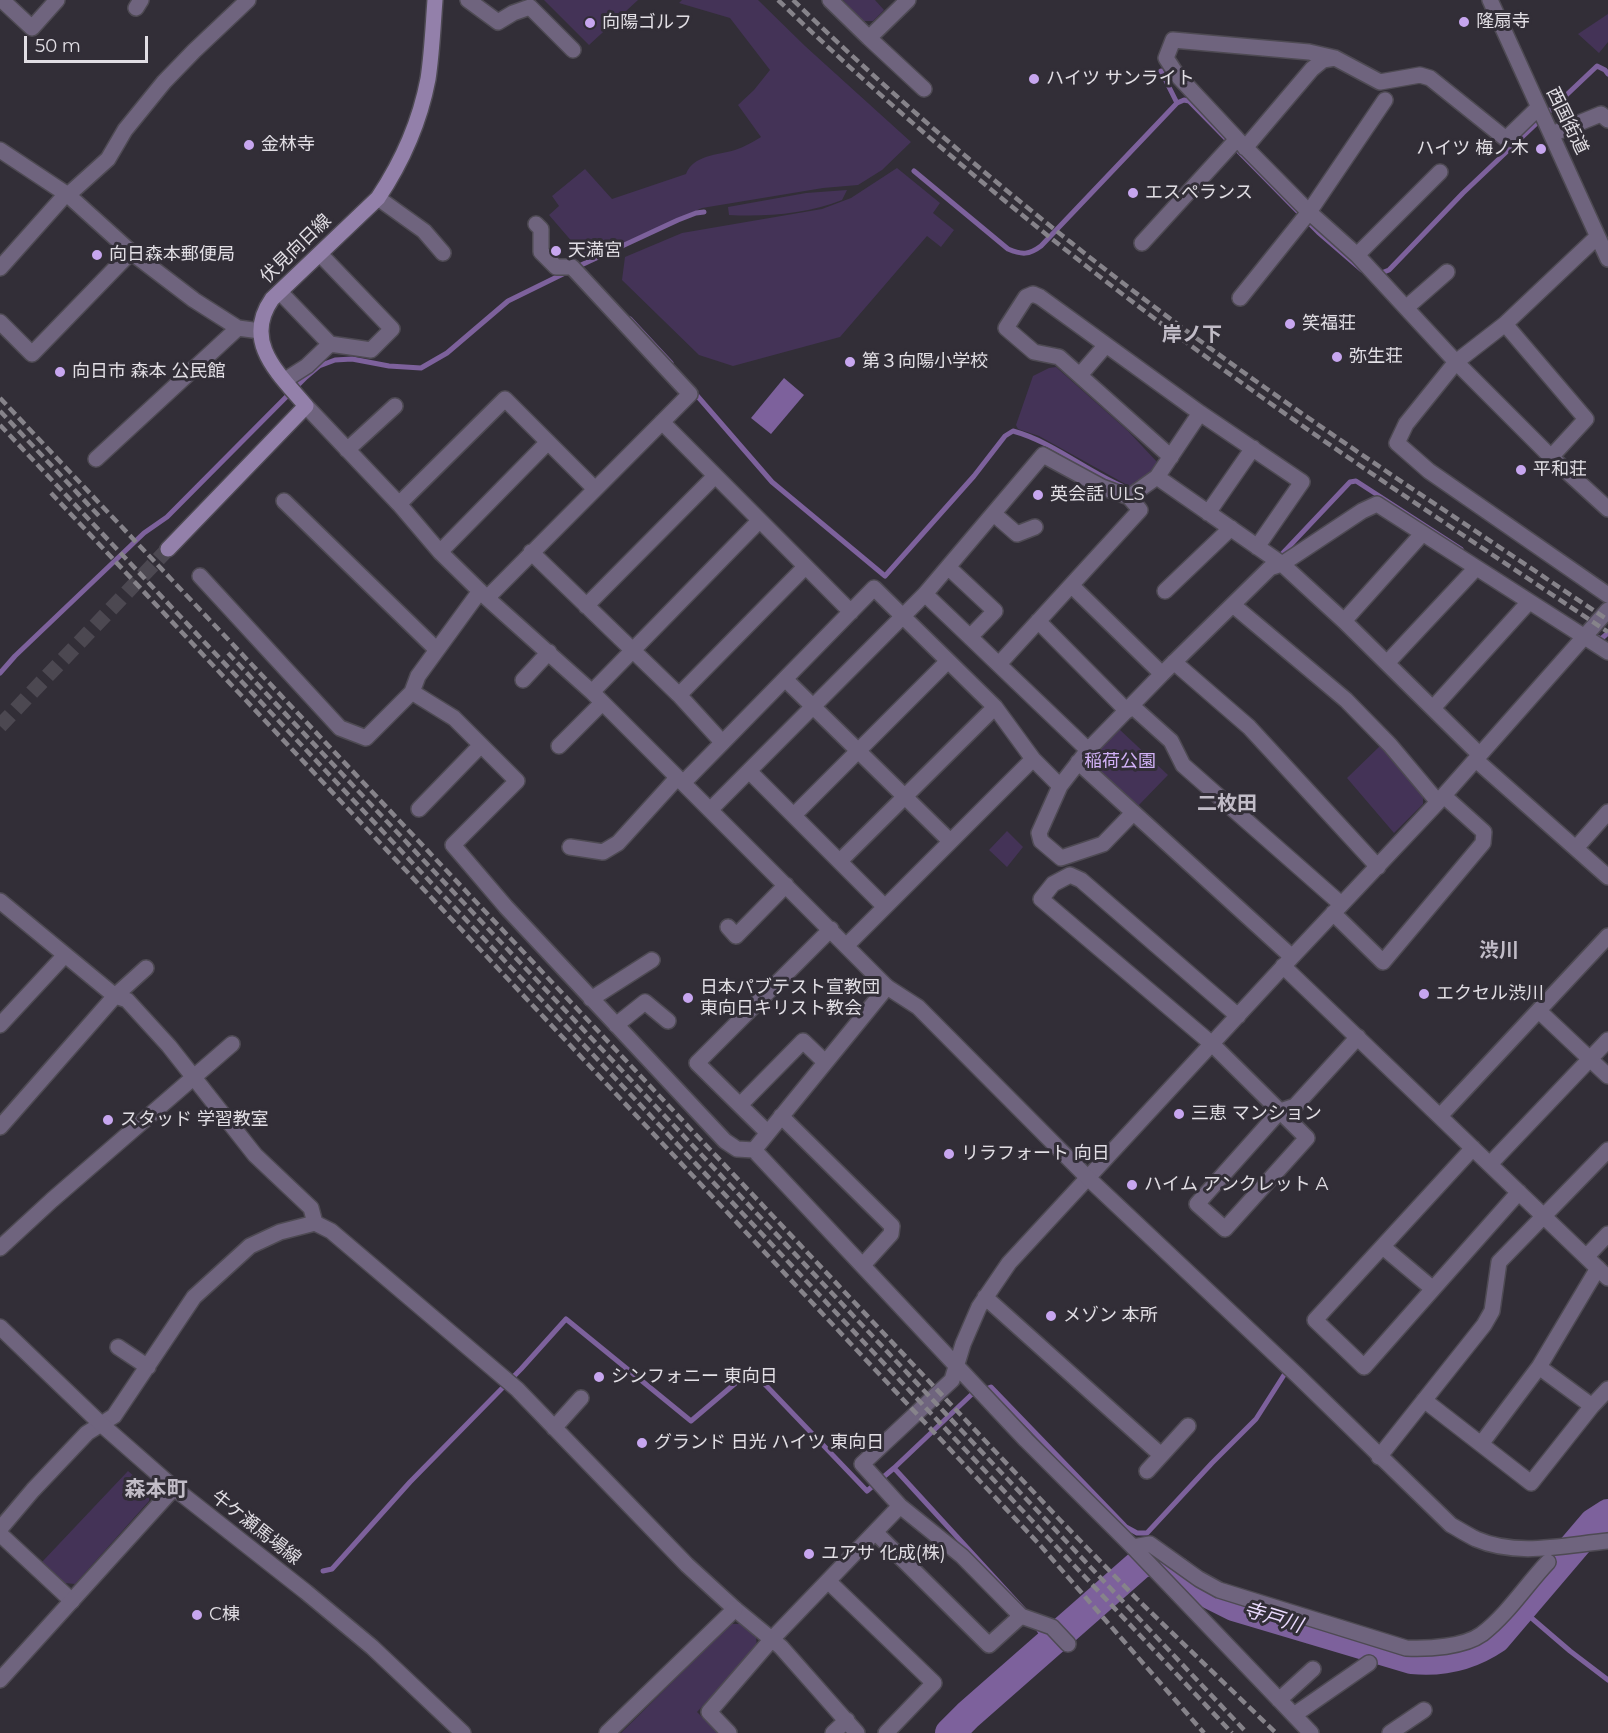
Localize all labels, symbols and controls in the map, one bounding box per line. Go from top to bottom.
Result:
place label: 隆扇寺 [1476,11,1530,33]
place label: 向陽ゴルフ [602,12,692,34]
marker: 隆扇寺 [1457,15,1471,29]
marker: 向陽ゴルフ [583,16,597,30]
scale bar [27,24,152,62]
text: 50 m [35,35,81,57]
place label: ハイツ サンライト [1046,68,1195,90]
marker: ハイツ サンライト [1027,72,1041,86]
street label: 西国街道 [1542,84,1592,158]
place label: 金林寺 [261,134,315,156]
marker: 金林寺 [242,138,256,152]
place label: ハイツ 梅ノ木 [1416,138,1529,160]
marker: ハイツ 梅ノ木 [1534,142,1548,156]
place label: エスぺランス [1145,182,1253,204]
marker: エスぺランス [1126,186,1140,200]
street label: 伏見向日線 [256,210,336,288]
place label: 天満宮 [568,240,622,262]
place label: 向日森本郵便局 [109,244,235,266]
marker: 天満宮 [549,244,563,258]
marker: 向日森本郵便局 [90,248,104,262]
place label: 笑福荘 [1302,313,1356,335]
marker: 笑福荘 [1283,317,1297,331]
district label: 岸ノ下 [1162,323,1222,347]
place label: 弥生荘 [1349,346,1403,368]
marker: 弥生荘 [1330,350,1344,364]
place label: 第３向陽小学校 [862,351,988,373]
marker: 第３向陽小学校 [843,355,857,369]
place label: 向日市 森本 公民館 [72,361,225,383]
marker: 向日市 森本 公民館 [53,365,67,379]
place label: 平和荘 [1533,459,1587,481]
marker: 平和荘 [1514,463,1528,477]
place label: 英会話 ULS [1050,484,1145,506]
marker: 英会話 ULS [1031,488,1045,502]
park label: 稲荷公園 [1084,751,1156,773]
district label: 二枚田 [1197,792,1257,816]
district label: 渋川 [1479,939,1519,963]
place label: 日本パブテスト宣教団 東向日キリスト教会 [700,977,880,1020]
place label: エクセル渋川 [1436,983,1544,1005]
marker: エクセル渋川 [1417,987,1431,1001]
marker: 日本パブテスト宣教団 東向日キリスト教会 [681,991,695,1005]
place label: 三恵 マンション [1191,1103,1322,1125]
marker: 三恵 マンション [1172,1107,1186,1121]
place label: スタッド 学習教室 [120,1109,269,1131]
marker: スタッド 学習教室 [101,1113,115,1127]
place label: リラフォート 向日 [961,1143,1110,1165]
marker: リラフォート 向日 [942,1147,956,1161]
place label: ハイム アンクレット A [1144,1174,1328,1196]
marker: ハイム アンクレット A [1125,1178,1139,1192]
place label: メゾン 本所 [1063,1305,1158,1327]
marker: メゾン 本所 [1044,1309,1058,1323]
place label: シンフォニー 東向日 [611,1366,778,1388]
marker: シンフォニー 東向日 [592,1370,606,1384]
place label: グランド 日光 ハイツ 東向日 [654,1432,884,1454]
marker: グランド 日光 ハイツ 東向日 [635,1436,649,1450]
district label: 森本町 [125,1477,187,1503]
street label: 牛ケ瀬馬場線 [207,1486,305,1570]
place label: ユアサ 化成(株) [821,1543,946,1565]
marker: ユアサ 化成(株) [802,1547,816,1561]
water label: 寺戸川 [1241,1598,1305,1638]
place label: C棟 [209,1604,240,1626]
marker: C棟 [190,1608,204,1622]

